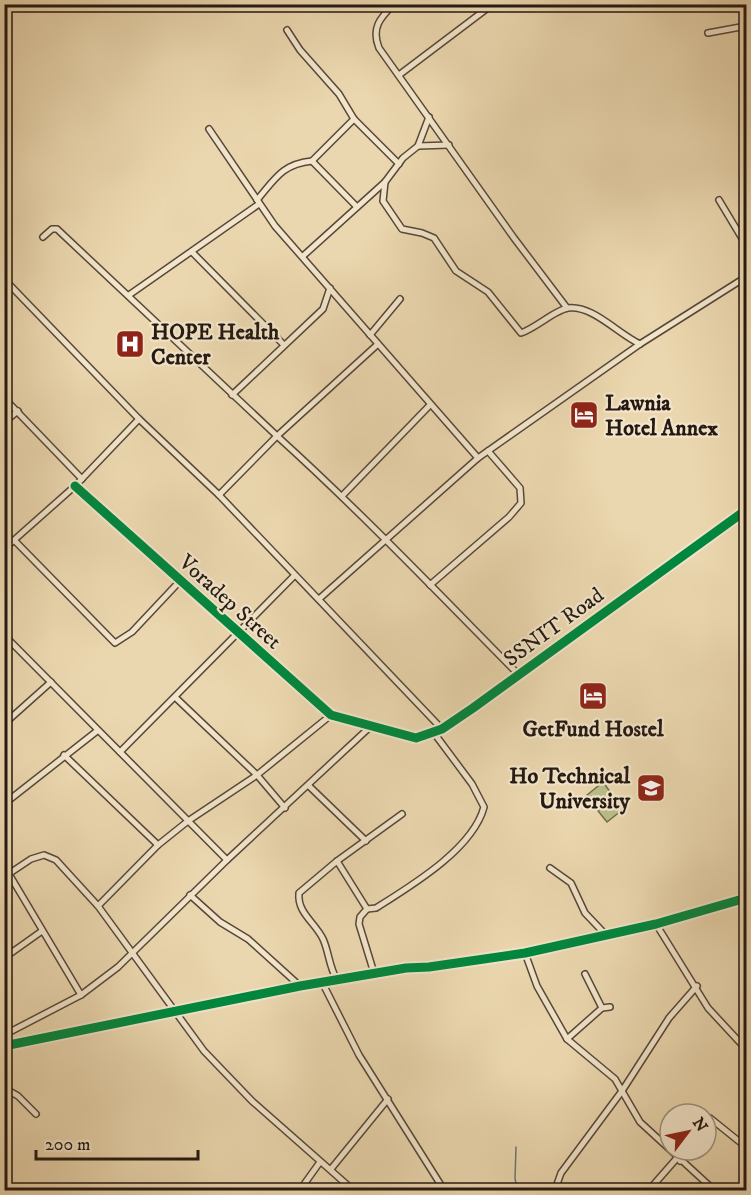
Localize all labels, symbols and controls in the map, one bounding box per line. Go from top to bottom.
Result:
place label: HOPE Health Center [151,319,280,371]
hospital icon: HOPE Health Center [114,328,146,360]
place label: Lawnia Hotel Annex [605,390,718,442]
hotel icon: Lawnia Hotel Annex [568,399,600,431]
street label: Voradep Street [172,548,287,655]
street label: SSNIT Road [499,582,609,673]
hotel icon: GetFund Hostel [577,680,609,712]
place label: GetFund Hostel [522,716,664,743]
place label: Ho Technical University [509,763,631,815]
school or university icon: Ho Technical University [635,772,667,804]
north arrow [658,1102,718,1162]
text: N [688,1114,712,1135]
scale bar [36,1123,198,1161]
text: 200 m [45,1134,91,1156]

